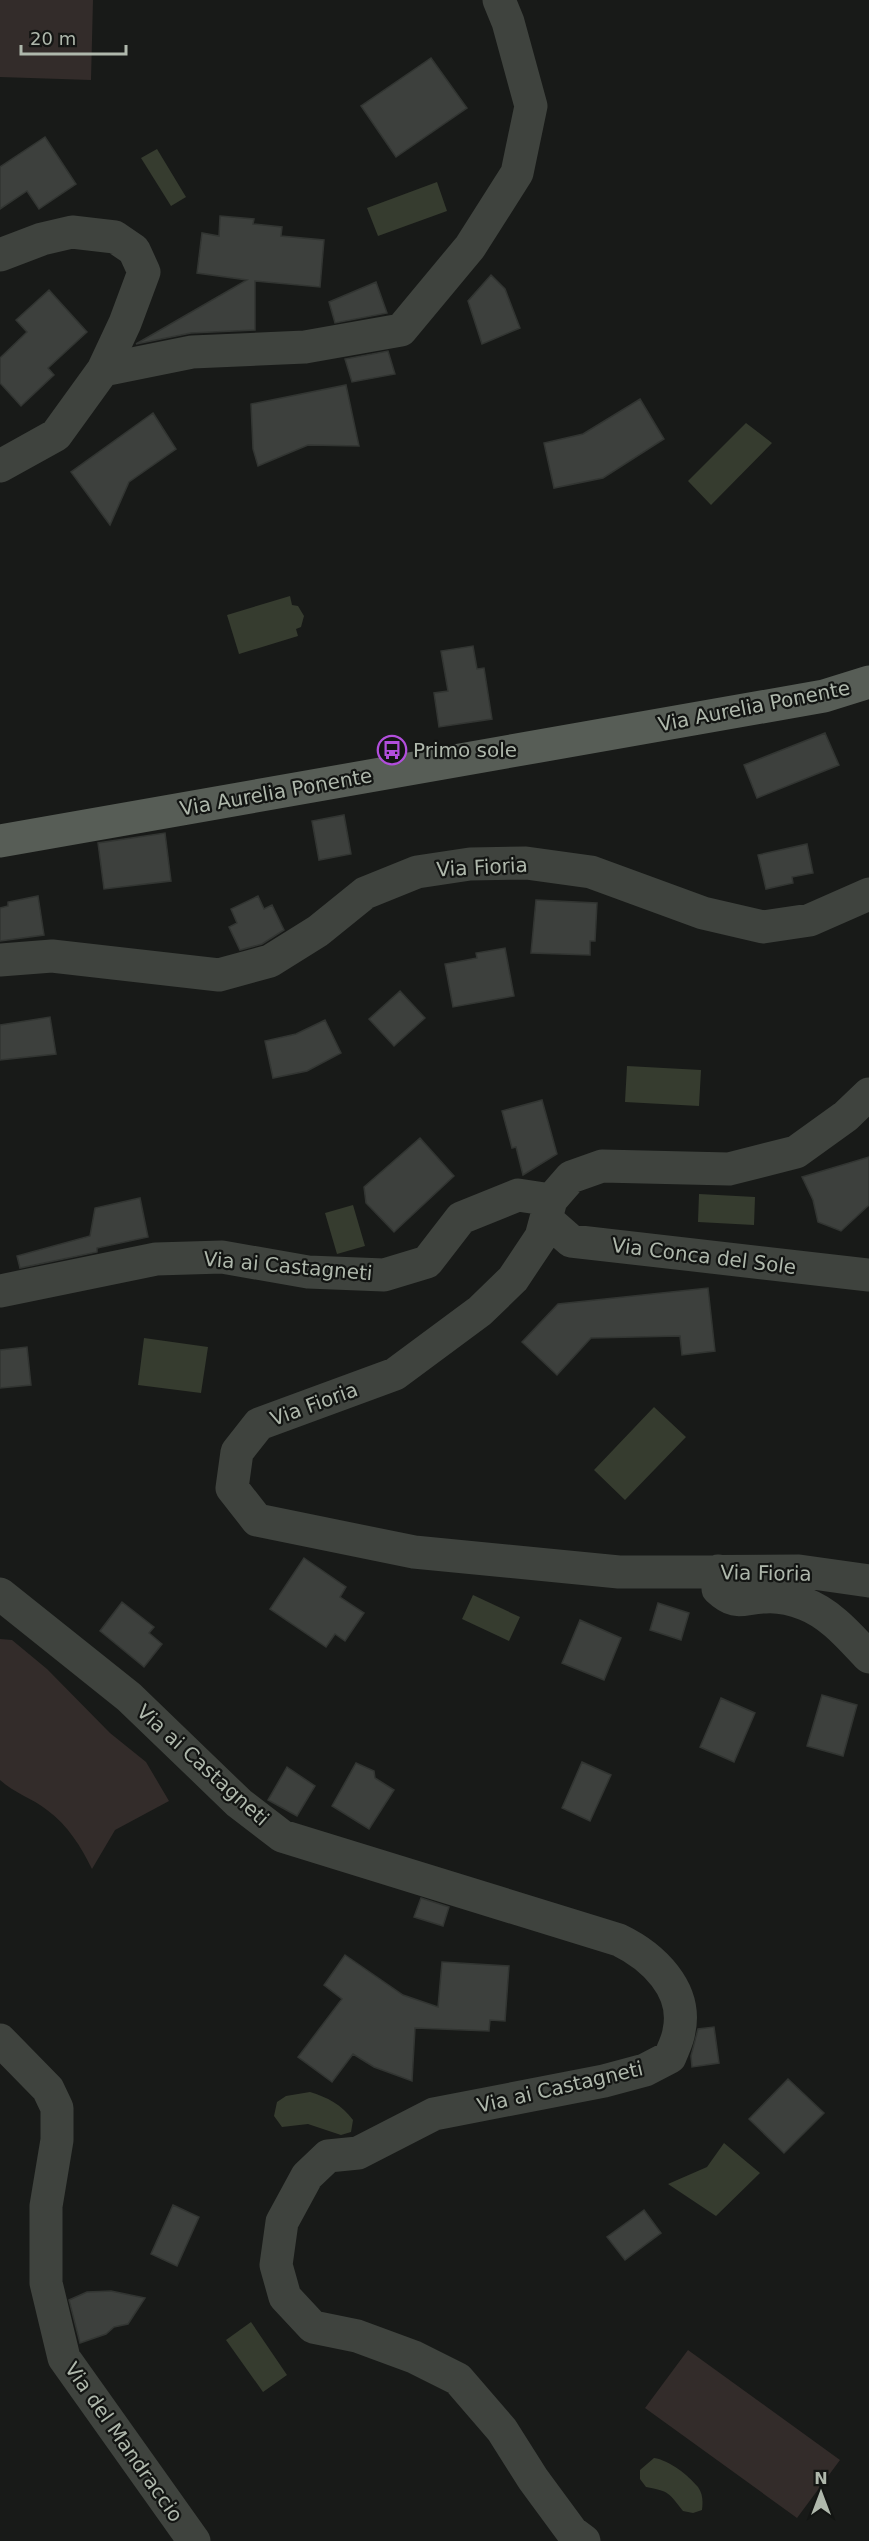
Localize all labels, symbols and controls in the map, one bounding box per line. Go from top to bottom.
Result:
scale bar [21,18,126,56]
text: 20 m [30,28,76,49]
street label: Via Aurelia Ponente [656,676,852,736]
bus stop icon: Primo sole [376,734,408,766]
place label: Primo sole [413,738,517,762]
street label: Via Aurelia Ponente [178,763,374,821]
street label: Via Fioria [436,853,528,881]
street label: Via Conca del Sole [610,1233,798,1279]
street label: Via ai Castagneti [203,1247,373,1285]
street label: Via Fioria [267,1377,361,1431]
street label: Via Fioria [720,1560,812,1586]
street label: Via ai Castagneti [132,1699,274,1831]
street label: Via ai Castagneti [475,2056,645,2118]
street label: Via del Mandraccio [60,2358,188,2526]
north arrow [791,2463,851,2523]
text: N [814,2469,828,2488]

